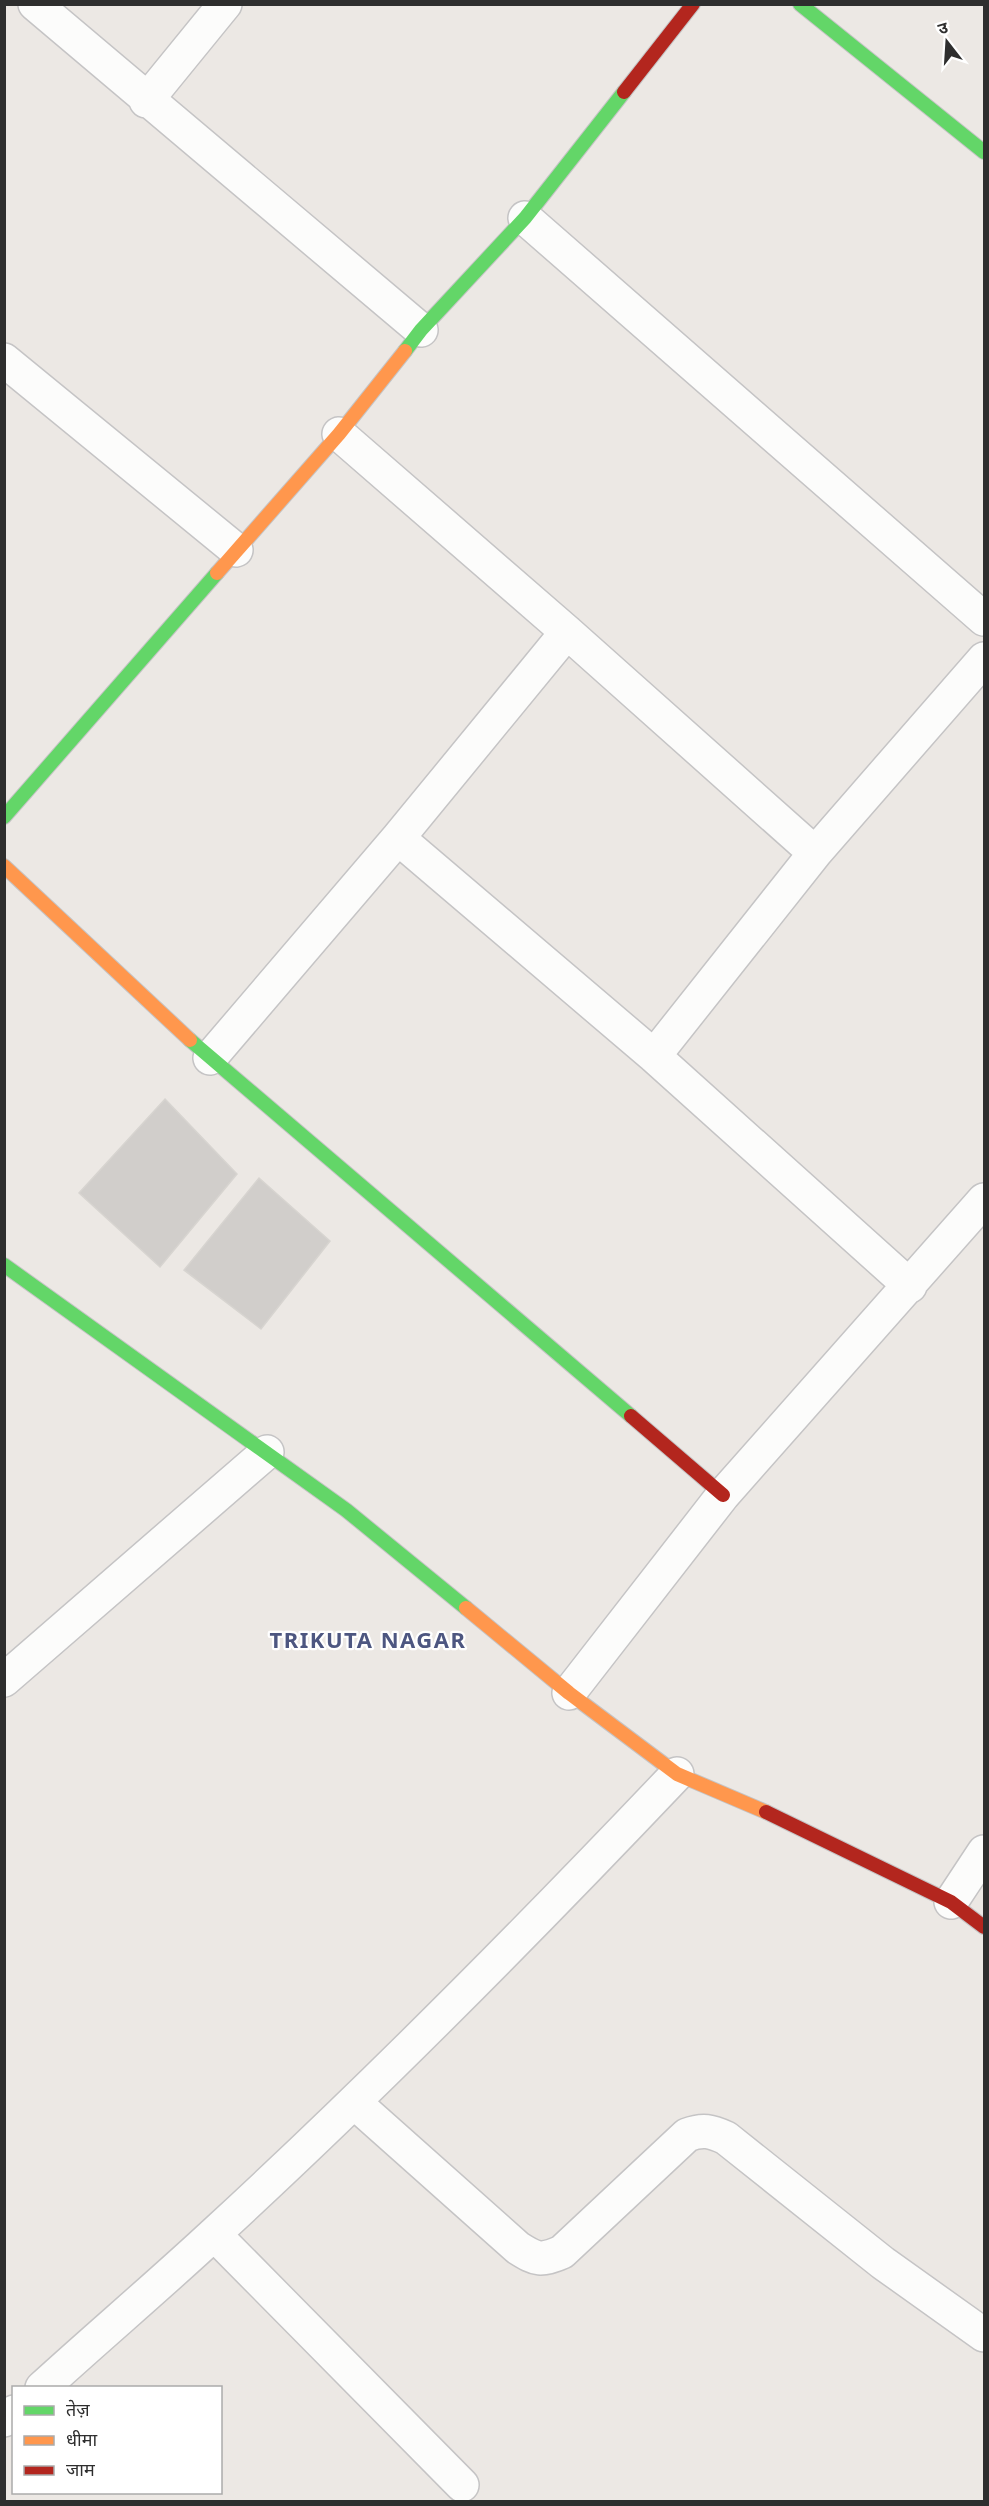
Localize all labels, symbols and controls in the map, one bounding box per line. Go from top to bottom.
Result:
north arrow [917,12,977,72]
text: उ [935,16,951,40]
district label: TRIKUTA NAGAR [270,1624,466,1654]
legend [12,2386,222,2494]
text: तेज़ [66,2397,90,2421]
text: धीमा [66,2427,97,2451]
text: जाम [66,2457,96,2481]

